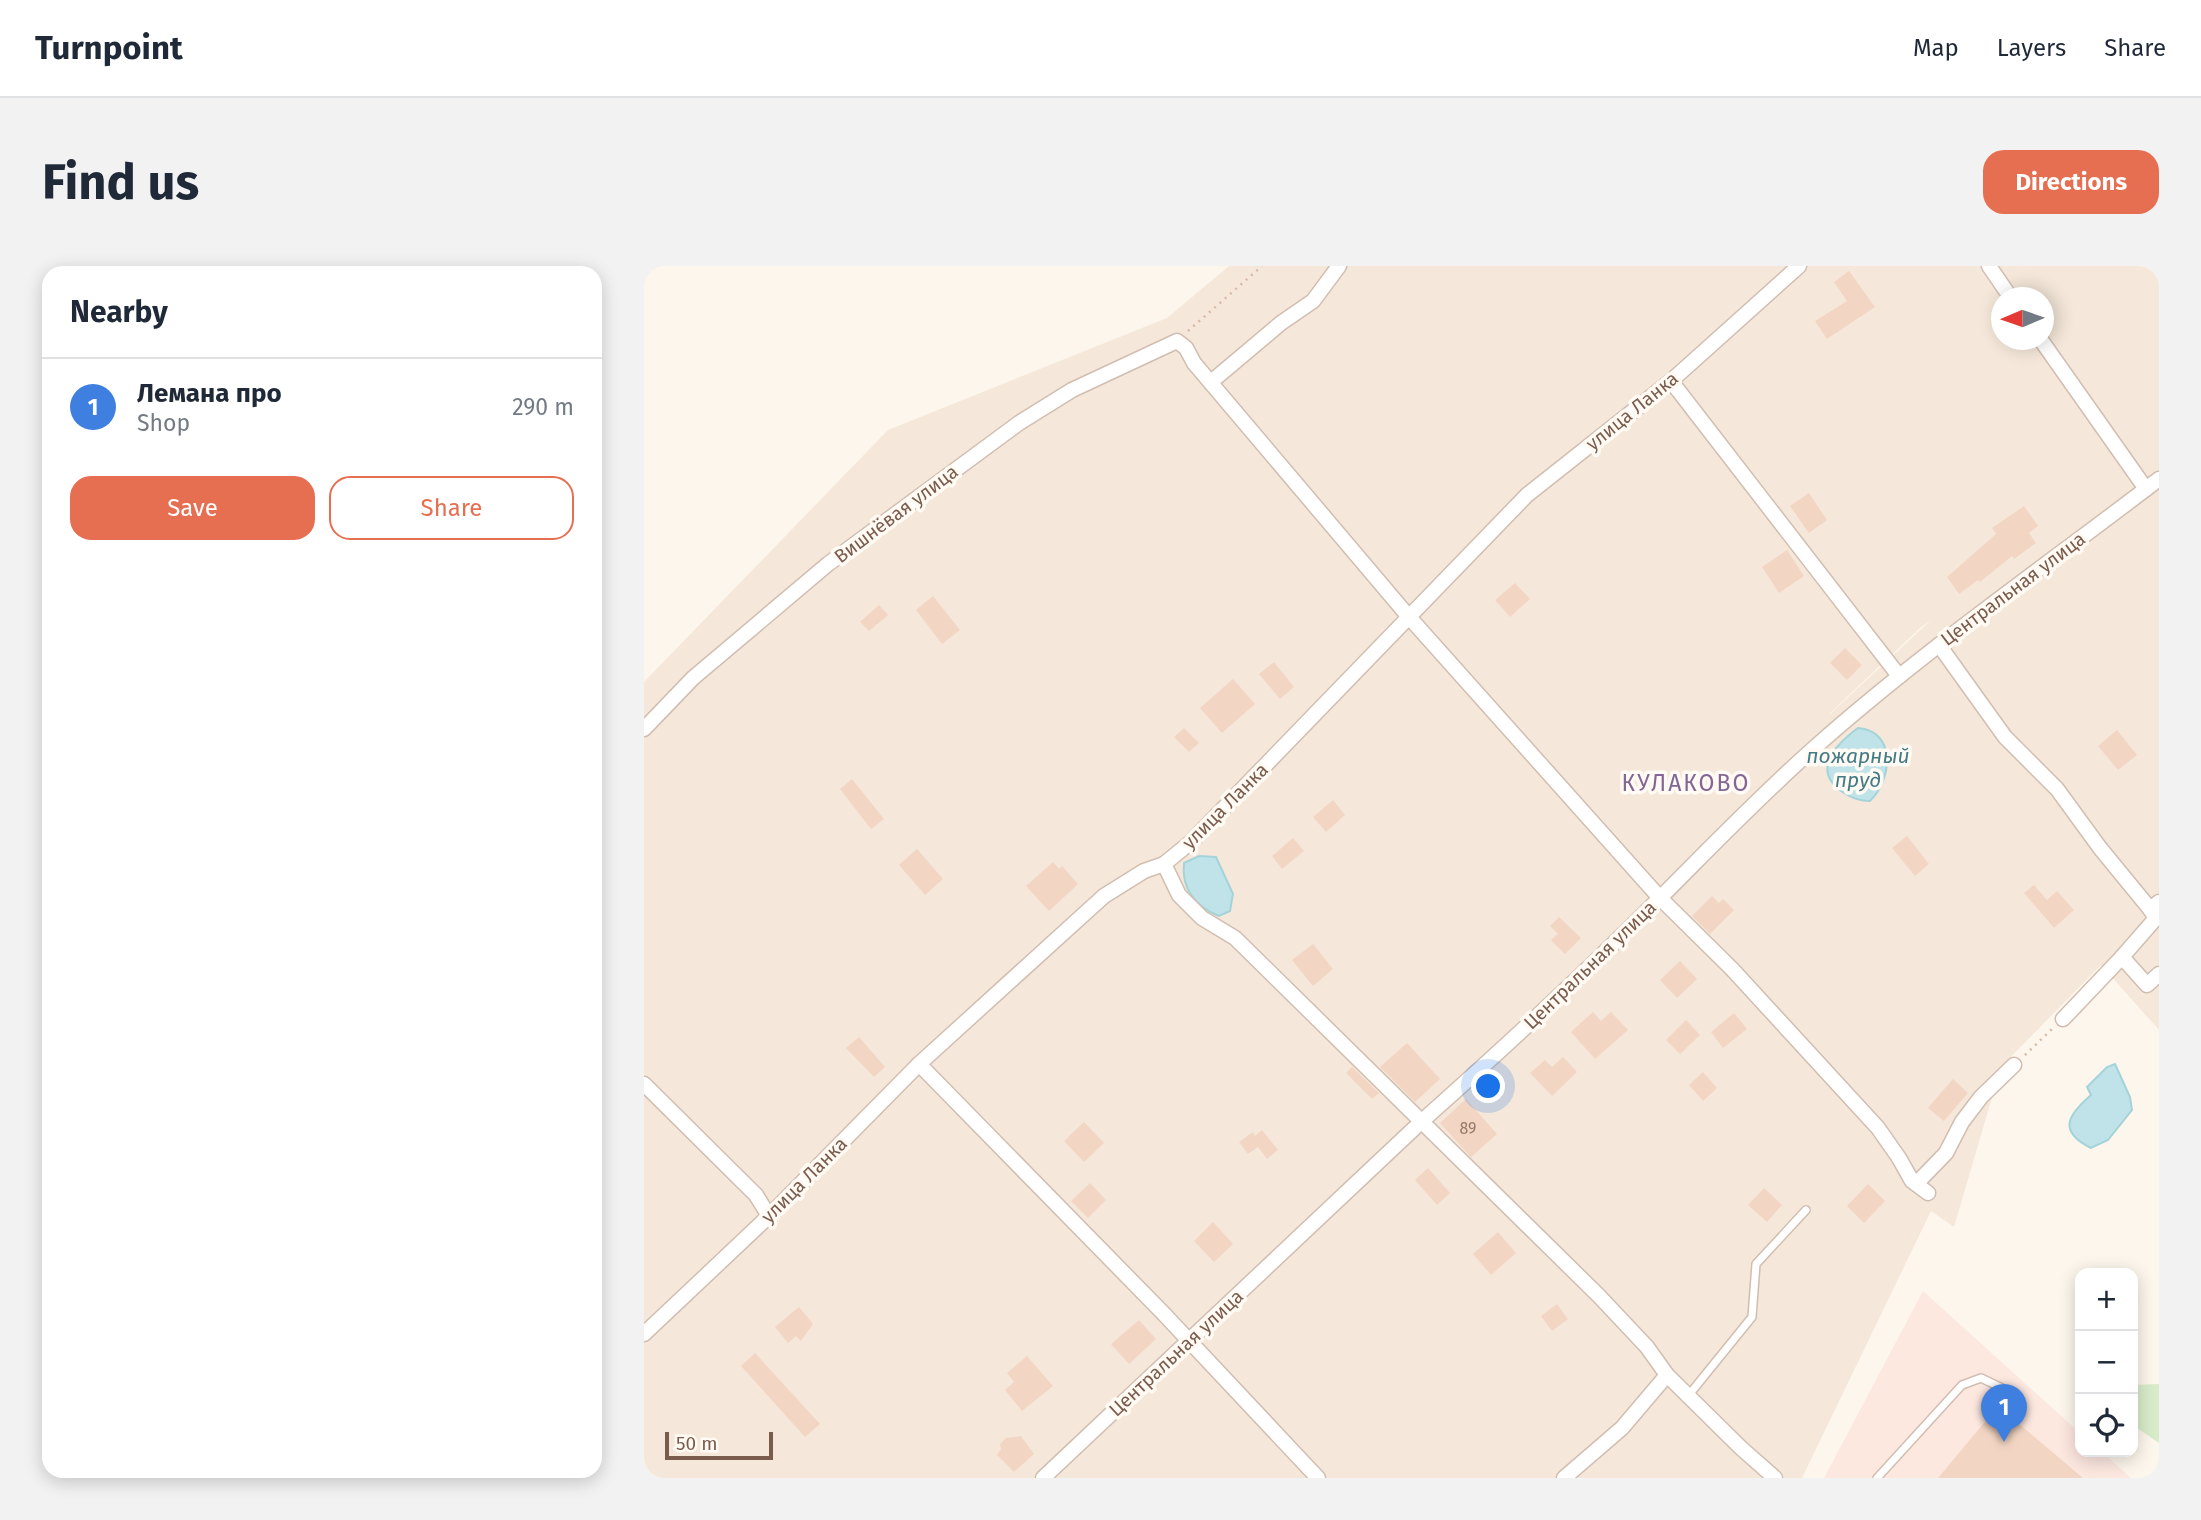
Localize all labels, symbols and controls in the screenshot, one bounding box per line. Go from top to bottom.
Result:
text: Turnpoint [35,28,183,68]
text: Map [1913,34,1959,62]
text: Layers [1997,34,2066,62]
text: Share [2104,34,2166,62]
button: Directions [1983,150,2159,214]
text: Find us [42,153,199,212]
north arrow [1991,287,2054,350]
text: Nearby [70,294,168,330]
street label: улица Ланка [1581,367,1683,455]
text: Лемана про [137,378,282,409]
text: 1 [88,393,98,421]
text: 290 m [512,393,574,421]
text: Shop [137,409,190,437]
street label: Вишнёвая улица [830,460,962,568]
button: Save [70,476,315,540]
button: Share [329,476,574,540]
street label: Центральная улица [1936,527,2090,651]
water label: пожарный пруд [1806,743,1910,793]
street label: улица Ланка [1177,758,1273,854]
district label: КУЛАКОВО [1622,769,1750,797]
street label: Центральная улица [1519,896,1661,1034]
your location [1471,1069,1505,1103]
house number: 89 [1460,1119,1476,1138]
street label: улица Ланка [756,1132,852,1228]
map controls [2075,1268,2138,1457]
button: + [2075,1268,2138,1331]
street label: Центральная улица [1104,1285,1248,1421]
button: − [2075,1331,2138,1394]
pin: 1 [1981,1384,2027,1442]
button: locate [2075,1394,2138,1457]
scale bar [665,1429,774,1461]
text: 50 m [676,1432,717,1455]

